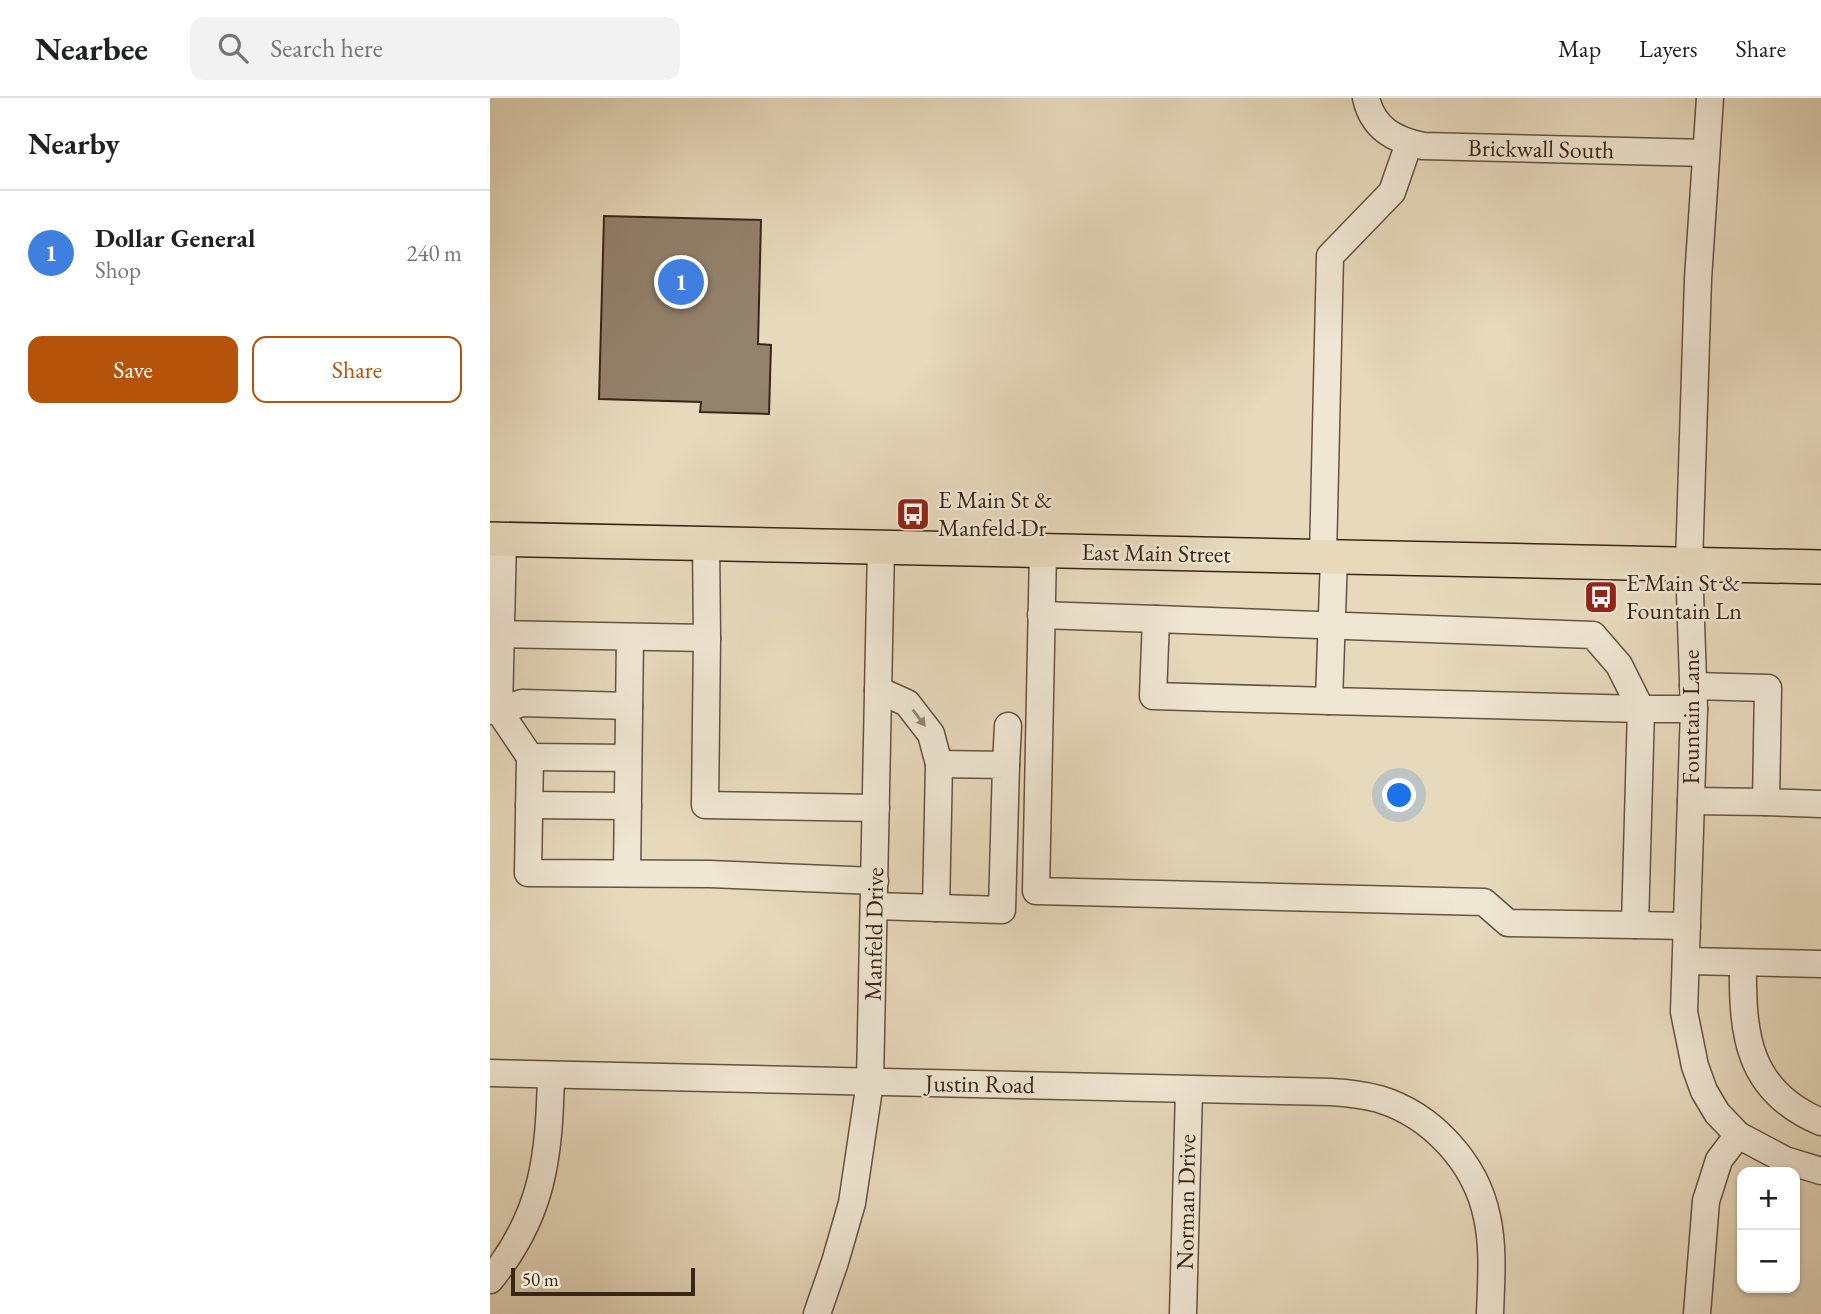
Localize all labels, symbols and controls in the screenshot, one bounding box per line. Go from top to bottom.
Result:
search box [190,17,680,80]
text: Nearbee [35,27,148,70]
icon: search [214,29,252,67]
text: Search here [270,31,383,65]
text: Map [1558,33,1601,64]
text: Layers [1639,33,1698,64]
text: Share [1736,33,1786,64]
text: Nearby [28,124,120,163]
street label: Brickwall South [1467,132,1615,165]
text: Dollar General [95,221,255,255]
text: 1 [45,238,57,268]
text: 240 m [406,238,462,268]
text: Shop [95,255,141,285]
pin: 1 [658,256,704,308]
button: Save [28,336,238,403]
button: Share [252,336,462,403]
place label: E Main St & Manfeld Dr [938,484,1052,543]
bus stop icon: E Main St & Manfeld Dr [894,495,932,533]
street label: East Main Street [1081,536,1231,569]
place label: E Main St & Fountain Ln [1626,567,1742,626]
bus stop icon: E Main St & Fountain Ln [1582,578,1620,616]
street label: Fountain Lane [1675,650,1706,784]
one-way arrow [911,709,925,727]
your location [1382,778,1416,812]
street label: Manfeld Drive [857,867,890,1001]
street label: Justin Road [923,1067,1036,1100]
street label: Norman Drive [1169,1134,1202,1270]
map controls [1737,1167,1800,1293]
button: + [1737,1167,1800,1230]
button: − [1737,1230,1800,1293]
scale bar [511,1265,695,1297]
text: 50 m [522,1267,559,1292]

